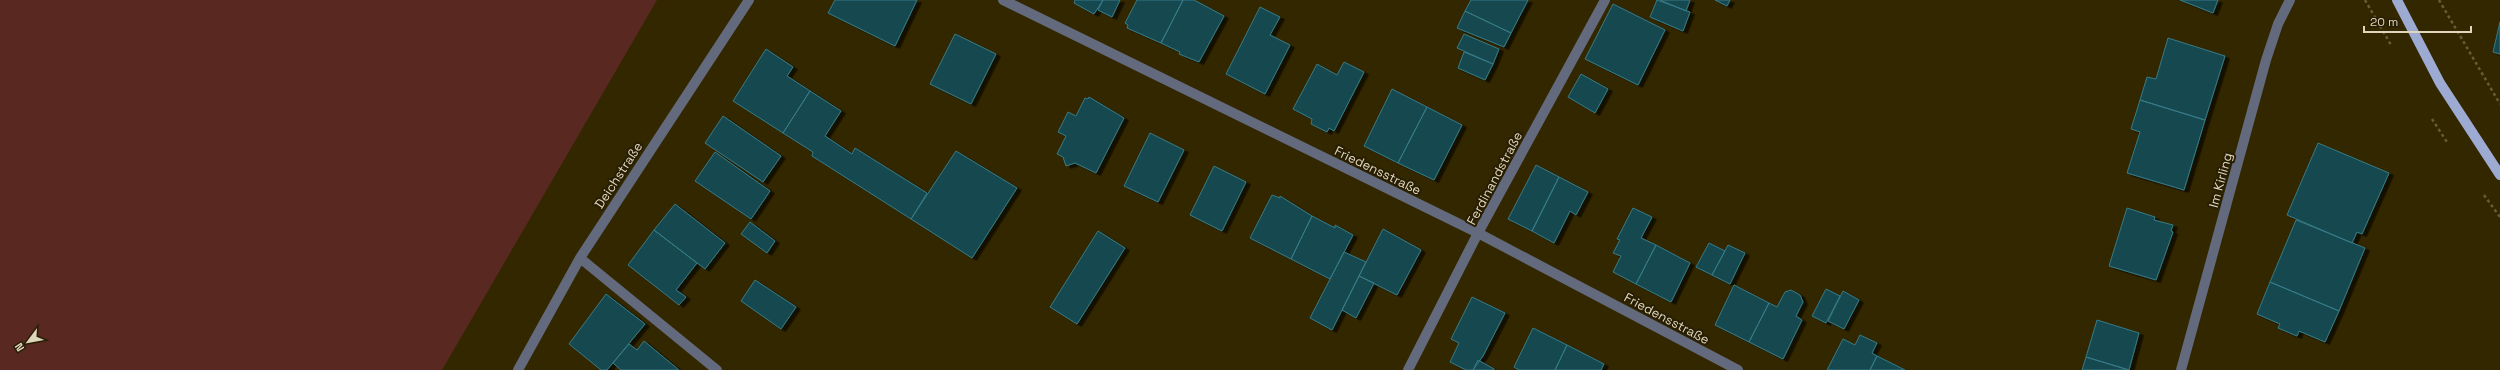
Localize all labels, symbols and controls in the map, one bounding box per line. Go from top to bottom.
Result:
scale bar [2364,8,2471,34]
text: 20 m [2370,14,2398,30]
street label: Ferdinandstraße [1463,129,1526,228]
street label: Deichstraße [591,139,646,212]
street label: Friedensstraße [1332,142,1424,199]
street label: Im Kirling [2205,151,2236,210]
street label: Friedensstraße [1621,289,1712,348]
north arrow [8,322,48,362]
text: N [12,340,27,354]

